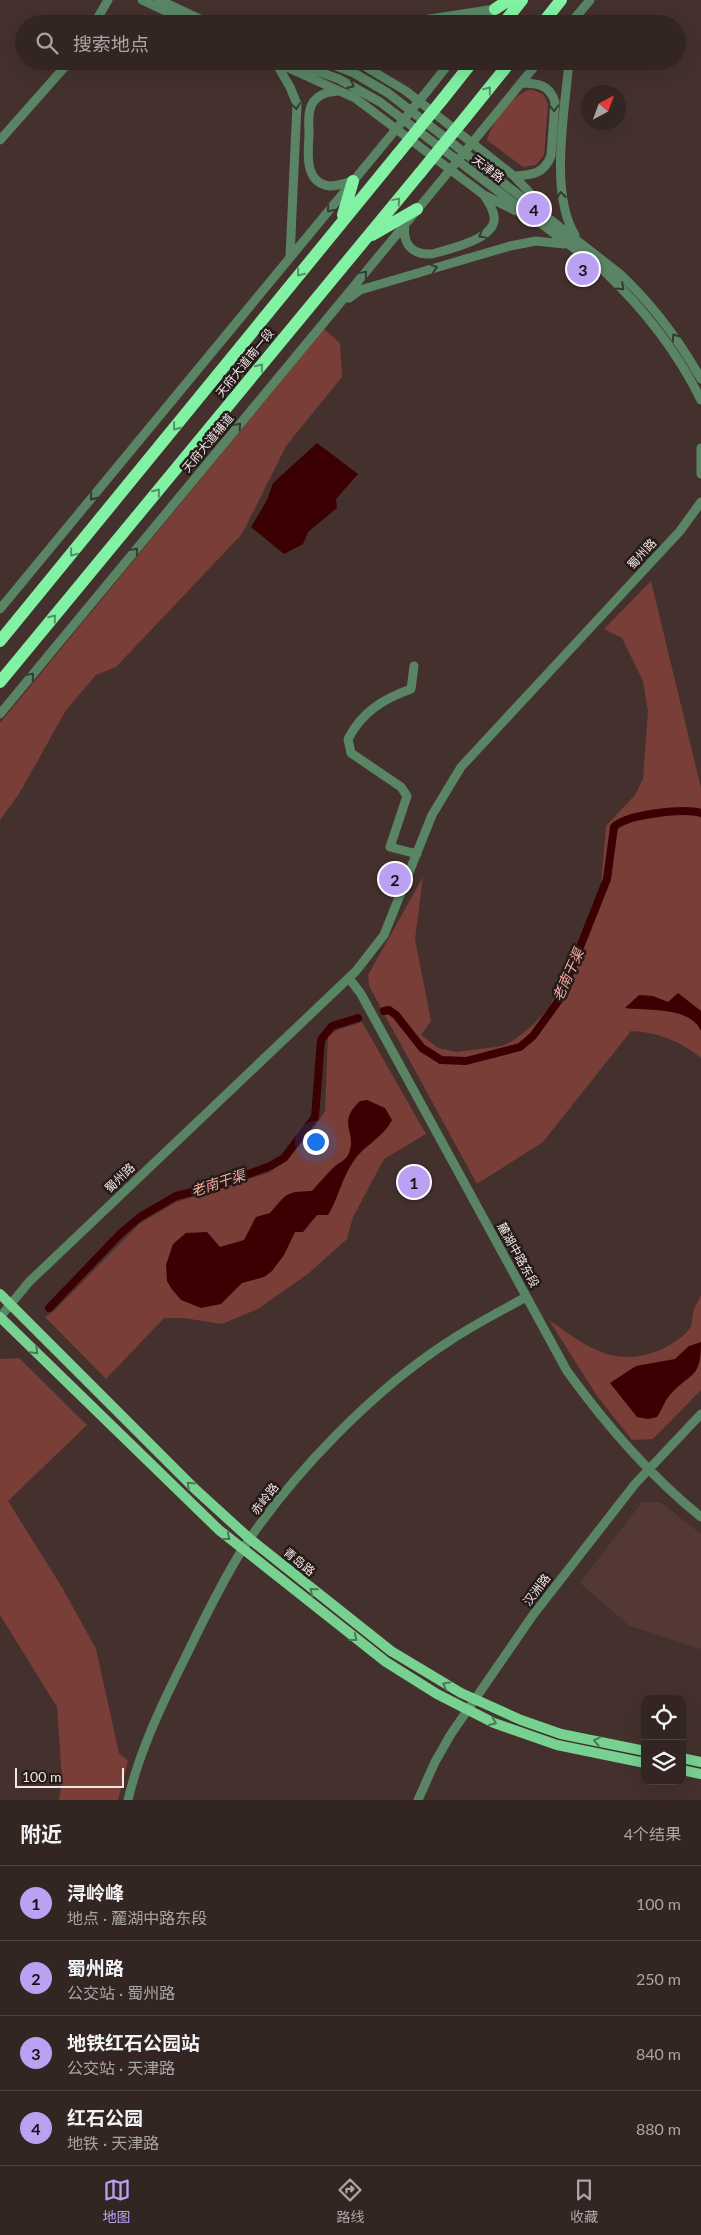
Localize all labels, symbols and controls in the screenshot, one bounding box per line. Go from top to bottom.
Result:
search box [15,15,686,70]
icon: search [33,29,61,57]
text: 搜索地点 [73,32,149,55]
one-way arrow [346,78,355,89]
north arrow [581,85,626,130]
one-way arrow [483,86,492,95]
one-way arrow [290,103,301,111]
one-way arrow [549,105,559,113]
street label: 天津路 [469,152,507,185]
pin: 4 [518,190,550,228]
one-way arrow [556,190,567,198]
one-way arrow [391,198,399,207]
one-way arrow [327,203,335,212]
one-way arrow [479,229,488,239]
pin: 3 [567,250,599,288]
one-way arrow [430,264,438,274]
one-way arrow [296,268,305,277]
one-way arrow [359,270,368,279]
one-way arrow [615,281,624,290]
street label: 天府大道南一段 [212,325,277,400]
one-way arrow [673,334,681,343]
one-way arrow [254,364,262,373]
street label: 天府大道辅道 [179,410,237,475]
one-way arrow [173,422,182,431]
one-way arrow [233,423,241,432]
one-way arrow [151,489,160,498]
one-way arrow [89,491,98,500]
street label: 蜀州路 [624,535,659,572]
one-way arrow [70,547,78,556]
one-way arrow [129,548,137,557]
one-way arrow [48,614,57,623]
one-way arrow [26,673,34,682]
pin: 2 [379,860,411,898]
water label: 老南干渠 [548,944,588,1004]
your location [303,1129,329,1155]
street label: 蜀州路 [101,1160,138,1196]
pin: 1 [398,1163,430,1201]
water label: 老南干渠 [189,1165,249,1199]
street label: 麓湖中路东段 [494,1220,542,1290]
one-way arrow [29,1345,38,1354]
street label: 赤岭路 [248,1480,282,1517]
one-way arrow [187,1481,196,1490]
one-way arrow [221,1531,230,1539]
street label: 青岛路 [281,1544,318,1579]
street label: 汉洲路 [520,1571,553,1609]
one-way arrow [310,1587,319,1596]
one-way arrow [348,1632,358,1641]
one-way arrow [442,1681,451,1691]
map controls [641,1695,686,1785]
button: locate [641,1695,686,1740]
one-way arrow [488,1716,497,1727]
one-way arrow [593,1737,601,1747]
button: layers [641,1740,686,1785]
scale bar [15,1765,124,1788]
text: 100 m [22,1768,61,1785]
text: 附近 [20,1821,62,1846]
text: 4个结果 [624,1824,681,1843]
text: 浔岭峰 [67,1881,124,1904]
text: 1 [31,1894,41,1913]
text: 100 m [636,1894,681,1913]
text: 地点 · 麓湖中路东段 [67,1908,207,1927]
text: 蜀州路 [67,1956,124,1979]
text: 2 [31,1969,41,1988]
text: 250 m [636,1969,681,1988]
text: 公交站 · 蜀州路 [67,1983,175,2002]
text: 地铁红石公园站 [67,2031,200,2054]
text: 3 [31,2044,41,2063]
text: 840 m [636,2044,681,2063]
text: 公交站 · 天津路 [67,2058,175,2077]
text: 红石公园 [67,2106,143,2129]
text: 4 [31,2119,41,2138]
text: 880 m [636,2119,681,2138]
text: 地铁 · 天津路 [67,2133,159,2152]
tab: 地图 [103,2176,131,2226]
tab: 路线 [336,2176,364,2226]
tab: 收藏 [570,2176,598,2226]

